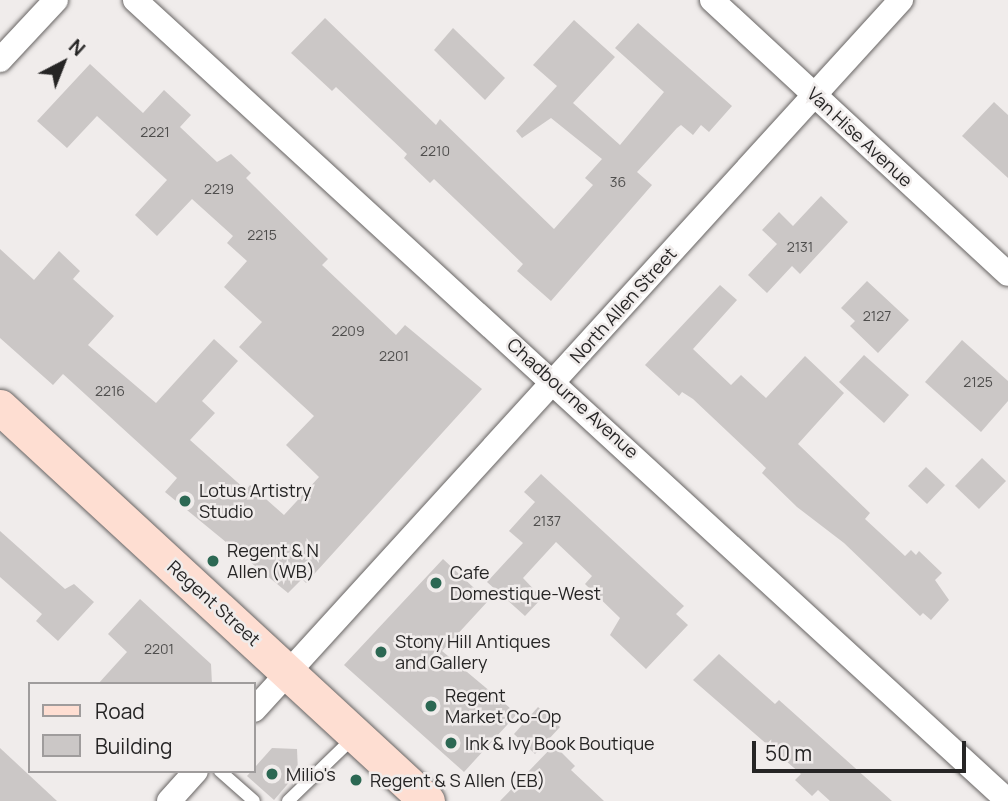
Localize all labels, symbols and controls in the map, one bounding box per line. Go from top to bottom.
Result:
north arrow [28,28,98,98]
text: N [63,33,91,62]
street label: Van Hise Avenue [803,83,917,191]
house number: 2221 [140,124,170,140]
house number: 2210 [420,143,450,159]
house number: 36 [610,174,626,190]
house number: 2219 [204,181,234,197]
house number: 2215 [247,227,277,243]
house number: 2131 [787,239,813,255]
street label: North Allen Street [565,243,681,367]
house number: 2127 [863,308,891,324]
house number: 2209 [331,323,365,339]
street label: Chadbourne Avenue [503,333,643,463]
house number: 2201 [379,348,409,364]
house number: 2125 [963,374,993,390]
house number: 2216 [95,383,125,399]
place label: Lotus Artistry Studio [199,480,312,522]
marker: Lotus Artistry Studio [177,493,193,509]
house number: 2137 [533,513,561,529]
place label: Regent & N Allen (WB) [227,540,319,582]
marker: Regent & N Allen (WB) [205,553,221,569]
street label: Regent Street [163,556,265,650]
place label: Cafe Domestique-West [450,562,601,604]
marker: Cafe Domestique-West [428,575,444,591]
place label: Stony Hill Antiques and Gallery [395,631,550,674]
house number: 2201 [144,641,174,657]
marker: Stony Hill Antiques and Gallery [373,644,389,660]
legend [28,682,256,773]
place label: Regent Market Co-Op [445,685,561,728]
text: Road [95,697,145,725]
marker: Regent Market Co-Op [423,698,439,714]
scale bar [756,728,970,772]
text: Building [95,732,172,760]
place label: Ink & Ivy Book Boutique [465,732,655,754]
marker: Ink & Ivy Book Boutique [443,735,459,751]
text: 50 m [765,739,812,767]
place label: Milio's [286,763,336,785]
marker: Milio's [264,766,280,782]
place label: Regent & S Allen (EB) [370,769,545,791]
marker: Regent & S Allen (EB) [348,772,364,788]

